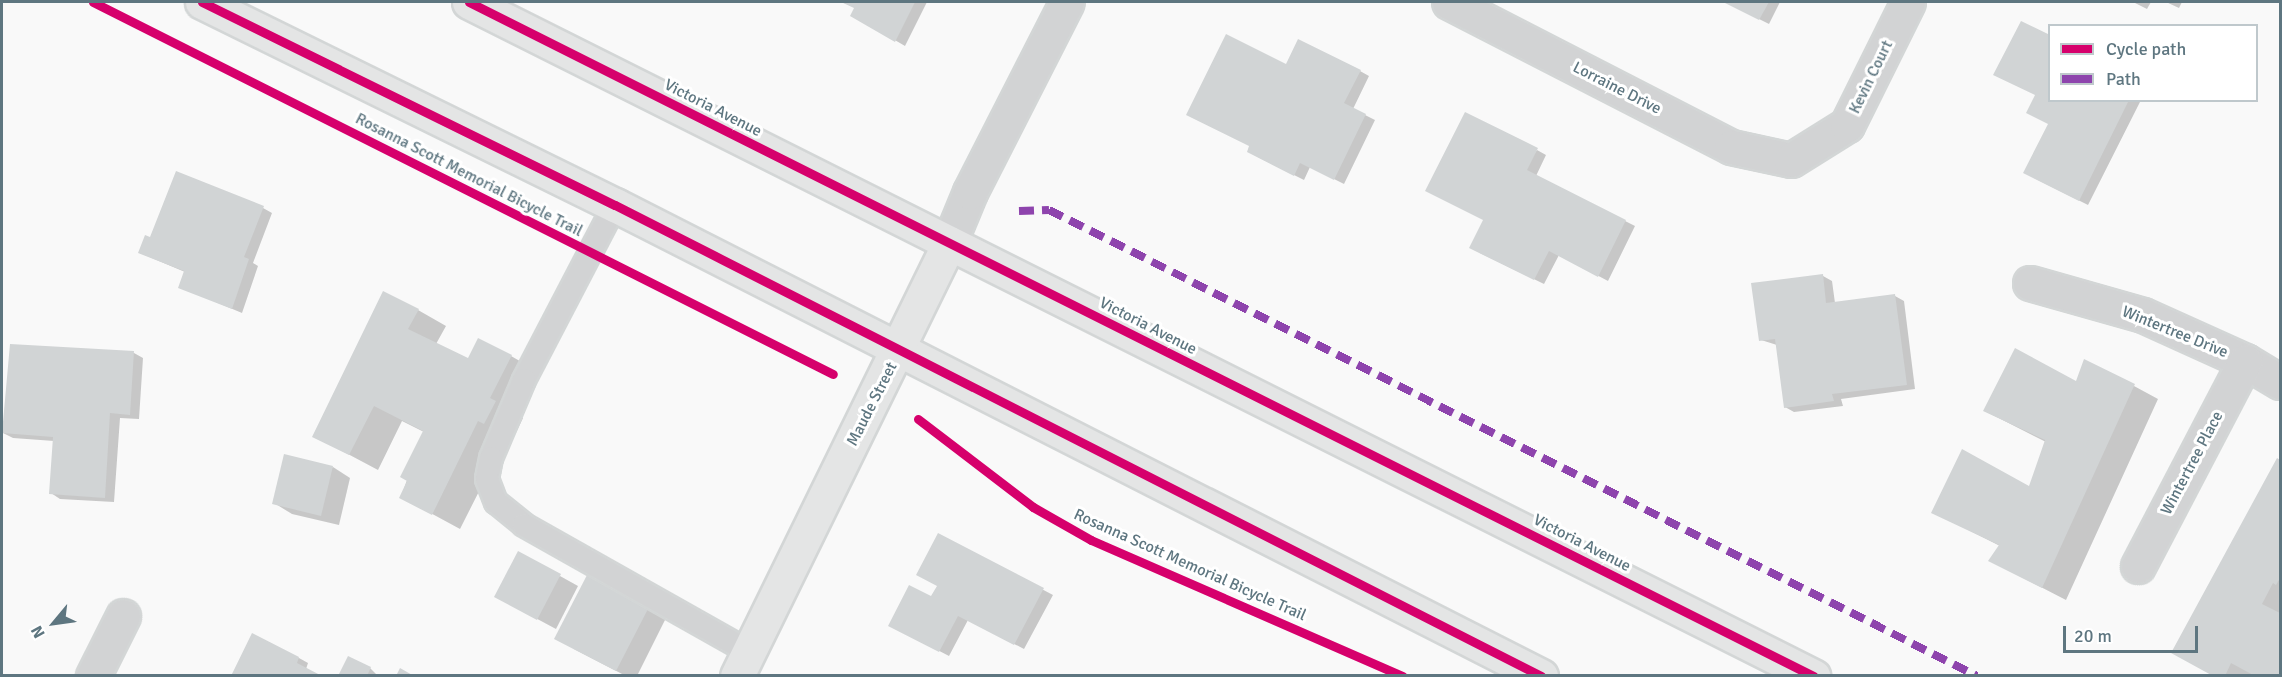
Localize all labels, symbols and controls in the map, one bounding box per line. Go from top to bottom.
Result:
legend [2048,24,2258,102]
street label: Kevin Court [1845,37,1897,117]
text: Cycle path [2106,38,2186,60]
street label: Lorraine Drive [1570,58,1664,118]
text: Path [2106,68,2141,90]
street label: Victoria Avenue [661,75,765,141]
street label: Rosanna Scott Memorial Bicycle Trail [352,109,586,241]
street label: Victoria Avenue [1096,293,1200,359]
street label: Wintertree Drive [2119,302,2231,362]
street label: Maude Street [843,359,901,449]
street label: Wintertree Place [2157,408,2227,518]
street label: Rosanna Scott Memorial Bicycle Trail [1071,505,1309,625]
street label: Victoria Avenue [1530,510,1634,576]
north arrow [24,593,84,653]
scale bar [2066,614,2201,652]
text: N [27,622,50,641]
text: 20 m [2074,625,2112,647]

